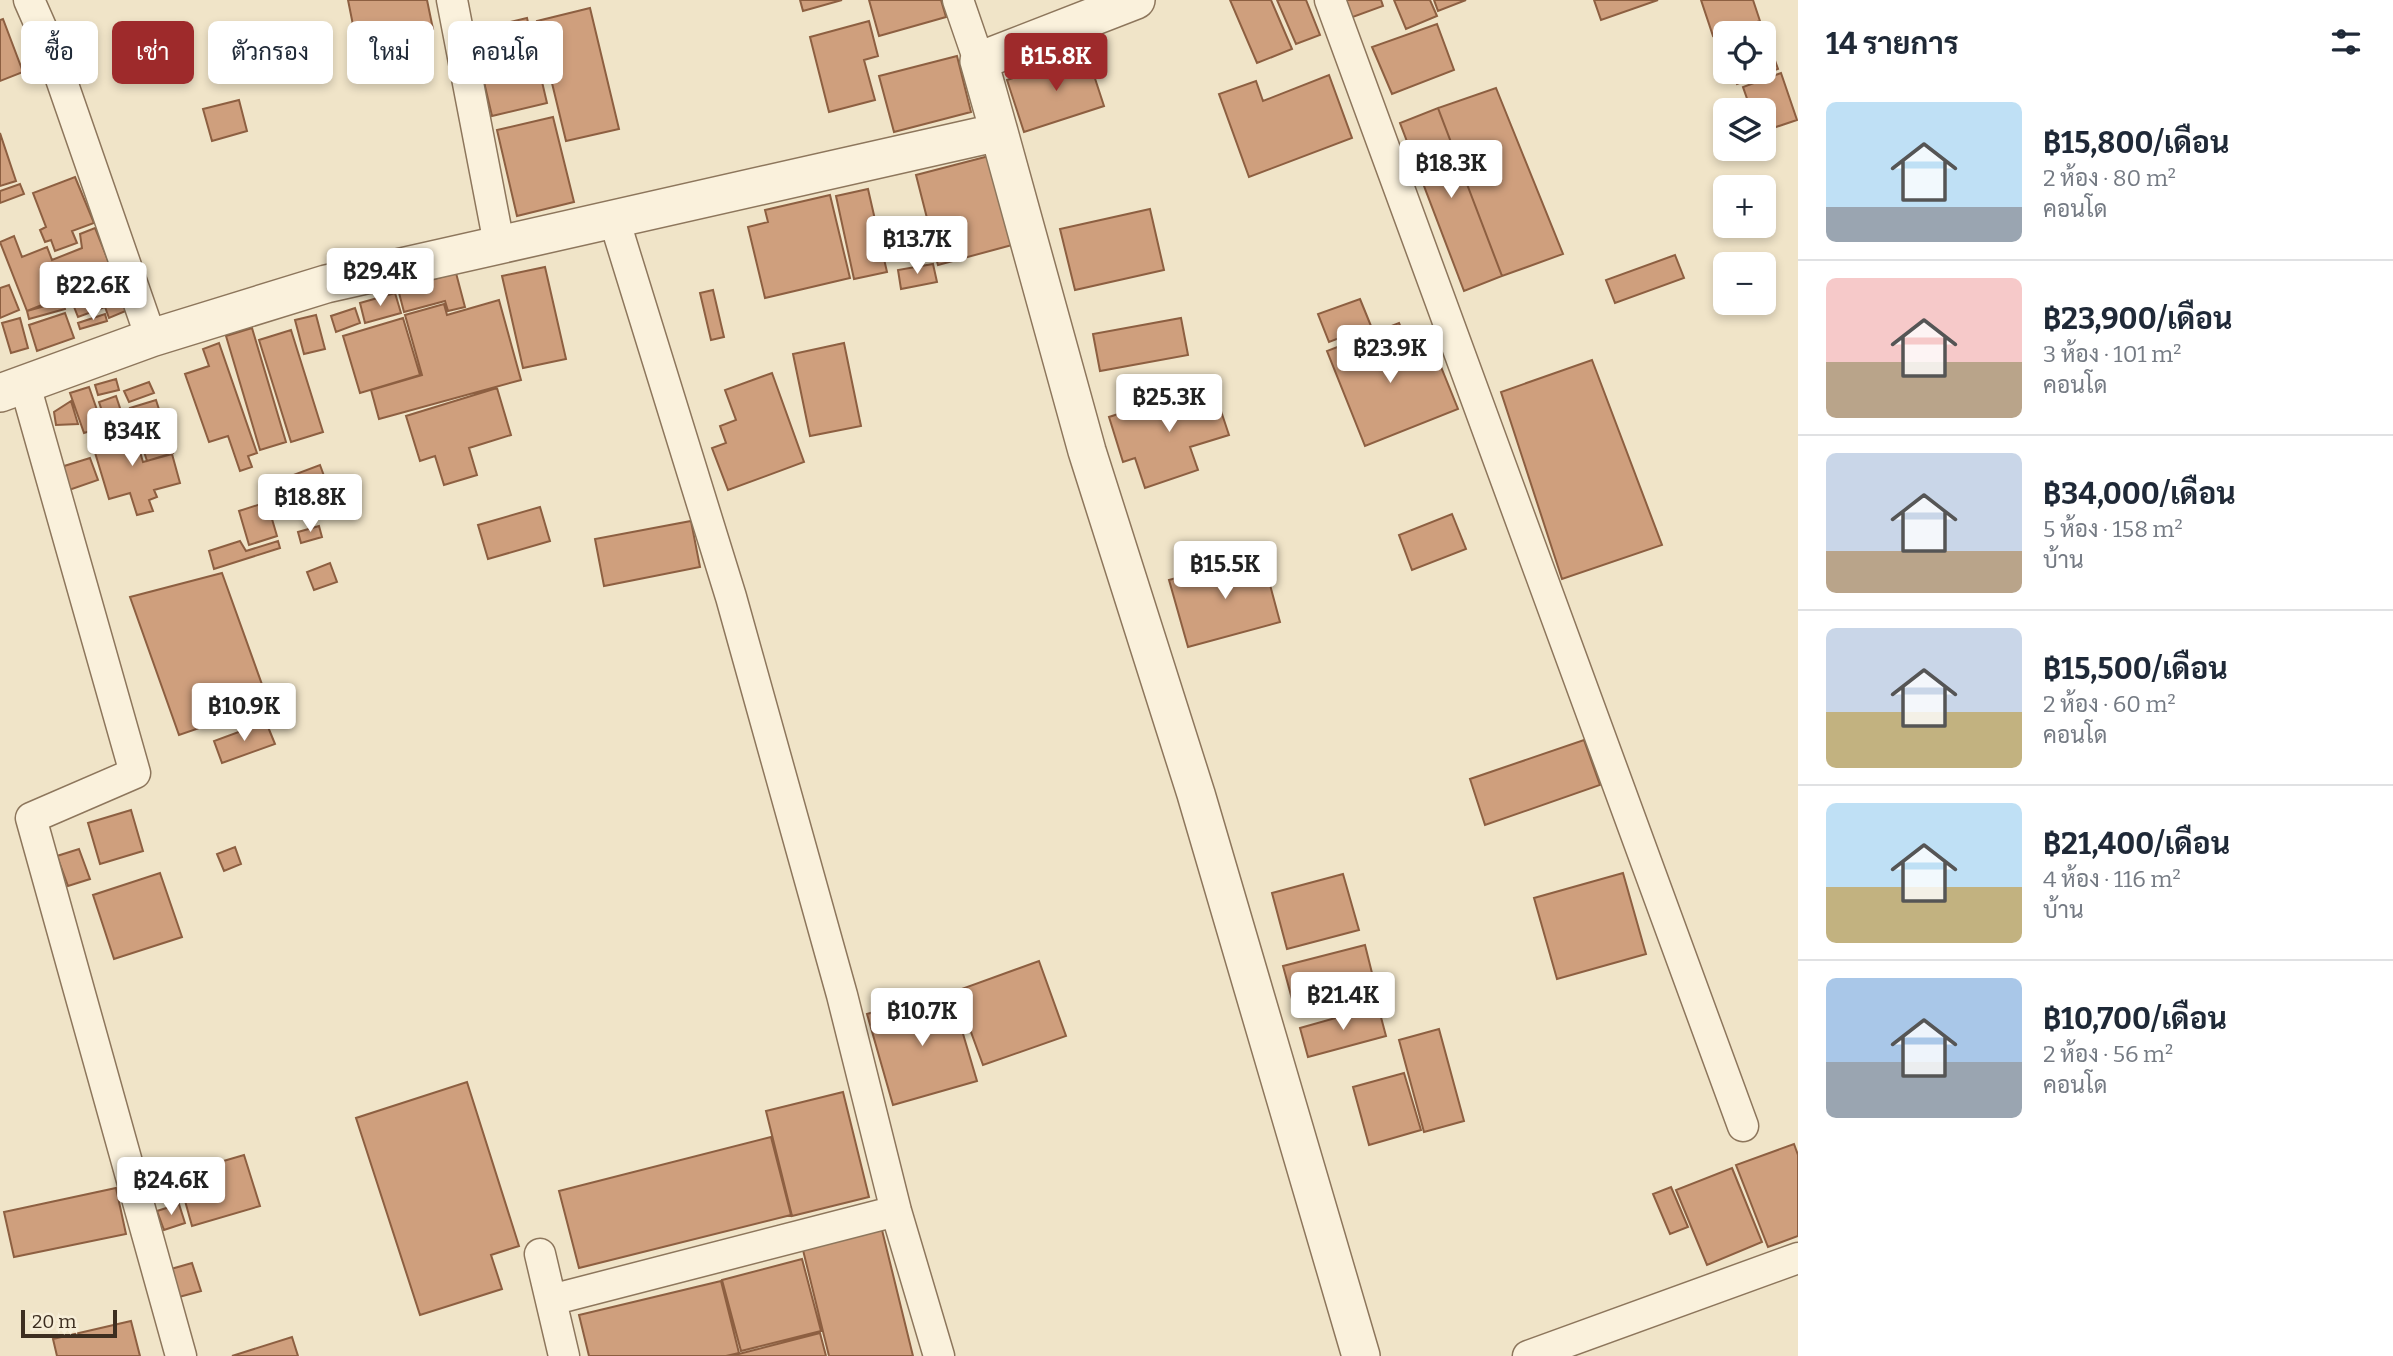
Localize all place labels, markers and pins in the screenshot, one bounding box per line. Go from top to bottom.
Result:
pin: ฿15.8K [999,34,1113,93]
pin: ฿18.3K [1394,140,1508,200]
pin: ฿13.7K [860,216,974,276]
pin: ฿29.4K [323,248,437,308]
pin: ฿22.6K [36,262,150,322]
pin: ฿23.9K [1333,326,1447,385]
pin: ฿25.3K [1112,374,1226,434]
pin: ฿34K [91,408,173,468]
pin: ฿18.8K [253,475,367,534]
pin: ฿15.5K [1168,542,1282,601]
pin: ฿10.9K [187,684,301,743]
pin: ฿21.4K [1286,972,1400,1032]
pin: ฿10.7K [865,988,979,1048]
pin: ฿24.6K [114,1158,228,1217]

